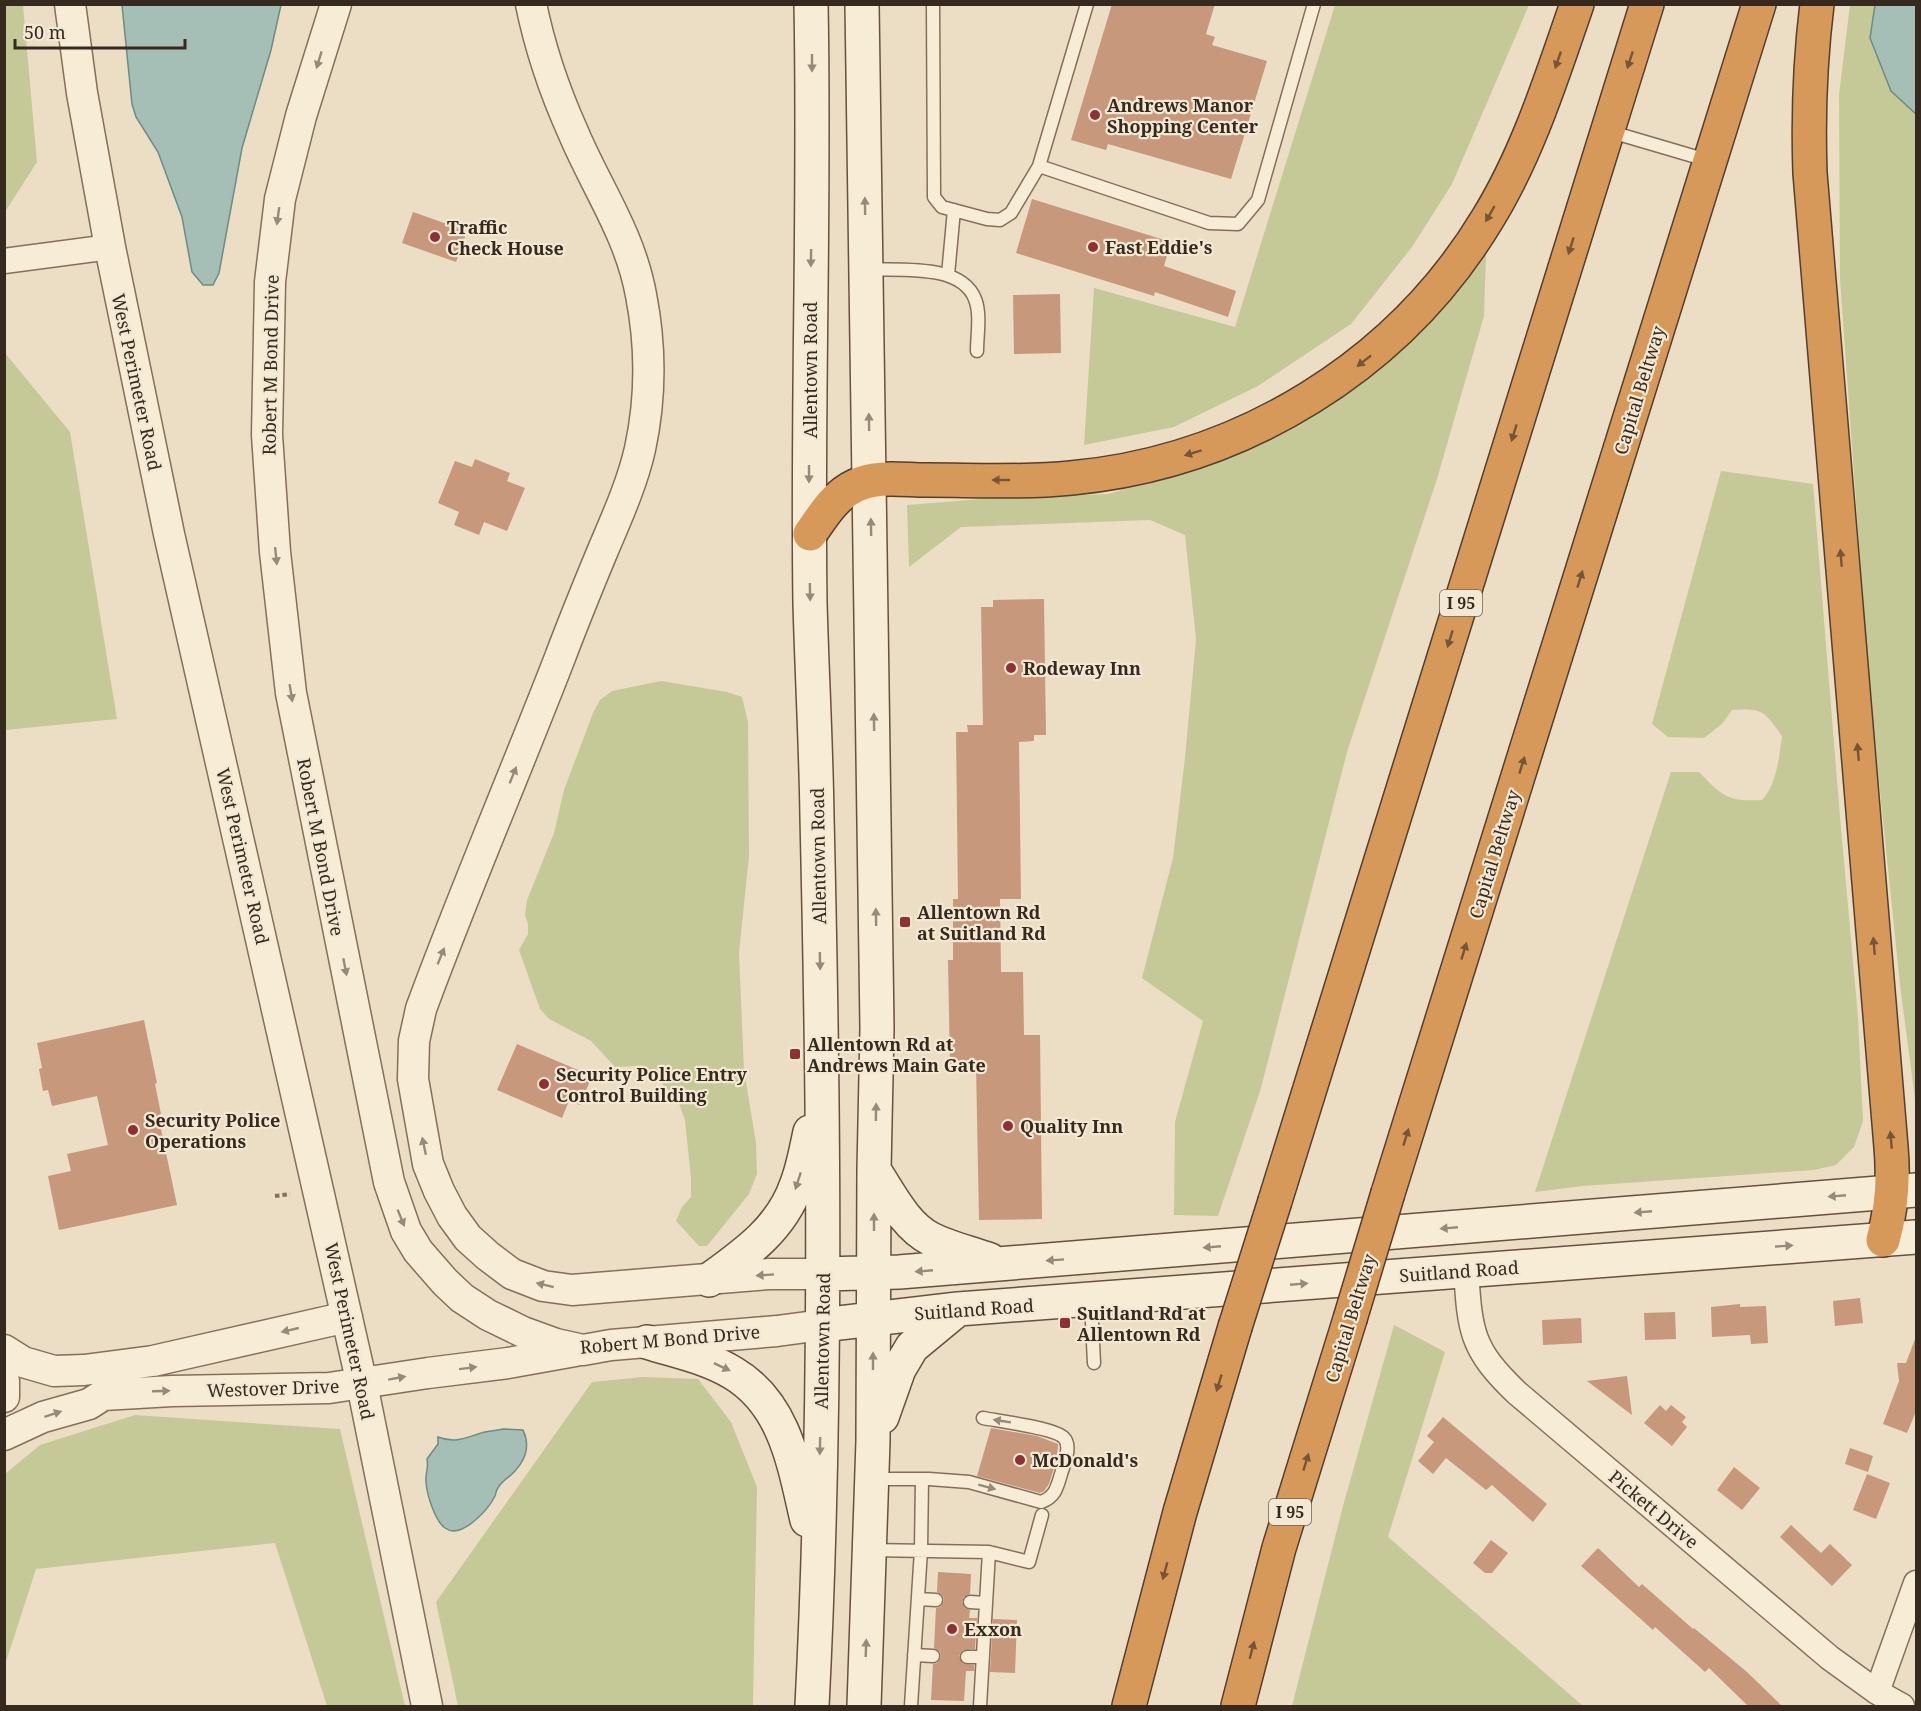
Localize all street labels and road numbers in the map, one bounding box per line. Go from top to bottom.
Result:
street label: Robert M Bond Drive [256,274,284,456]
street label: West Perimeter Road [107,291,167,473]
street label: Allentown Road [798,302,822,439]
street label: Capital Beltway [1608,322,1670,457]
road number: I 95 [1440,590,1482,616]
street label: Robert M Bond Drive [292,756,350,938]
street label: West Perimeter Road [211,765,275,947]
street label: Capital Beltway [1463,786,1525,921]
street label: Allentown Road [805,787,831,925]
street label: West Perimeter Road [320,1240,380,1422]
street label: Capital Beltway [1319,1250,1381,1385]
street label: Suitland Road [1398,1255,1520,1287]
street label: Allentown Road [809,1272,835,1410]
street label: Suitland Road [913,1293,1035,1325]
street label: Robert M Bond Drive [579,1319,761,1359]
street label: Westover Drive [206,1374,340,1402]
street label: Pickett Drive [1604,1464,1704,1554]
road number: I 95 [1269,1499,1311,1525]

